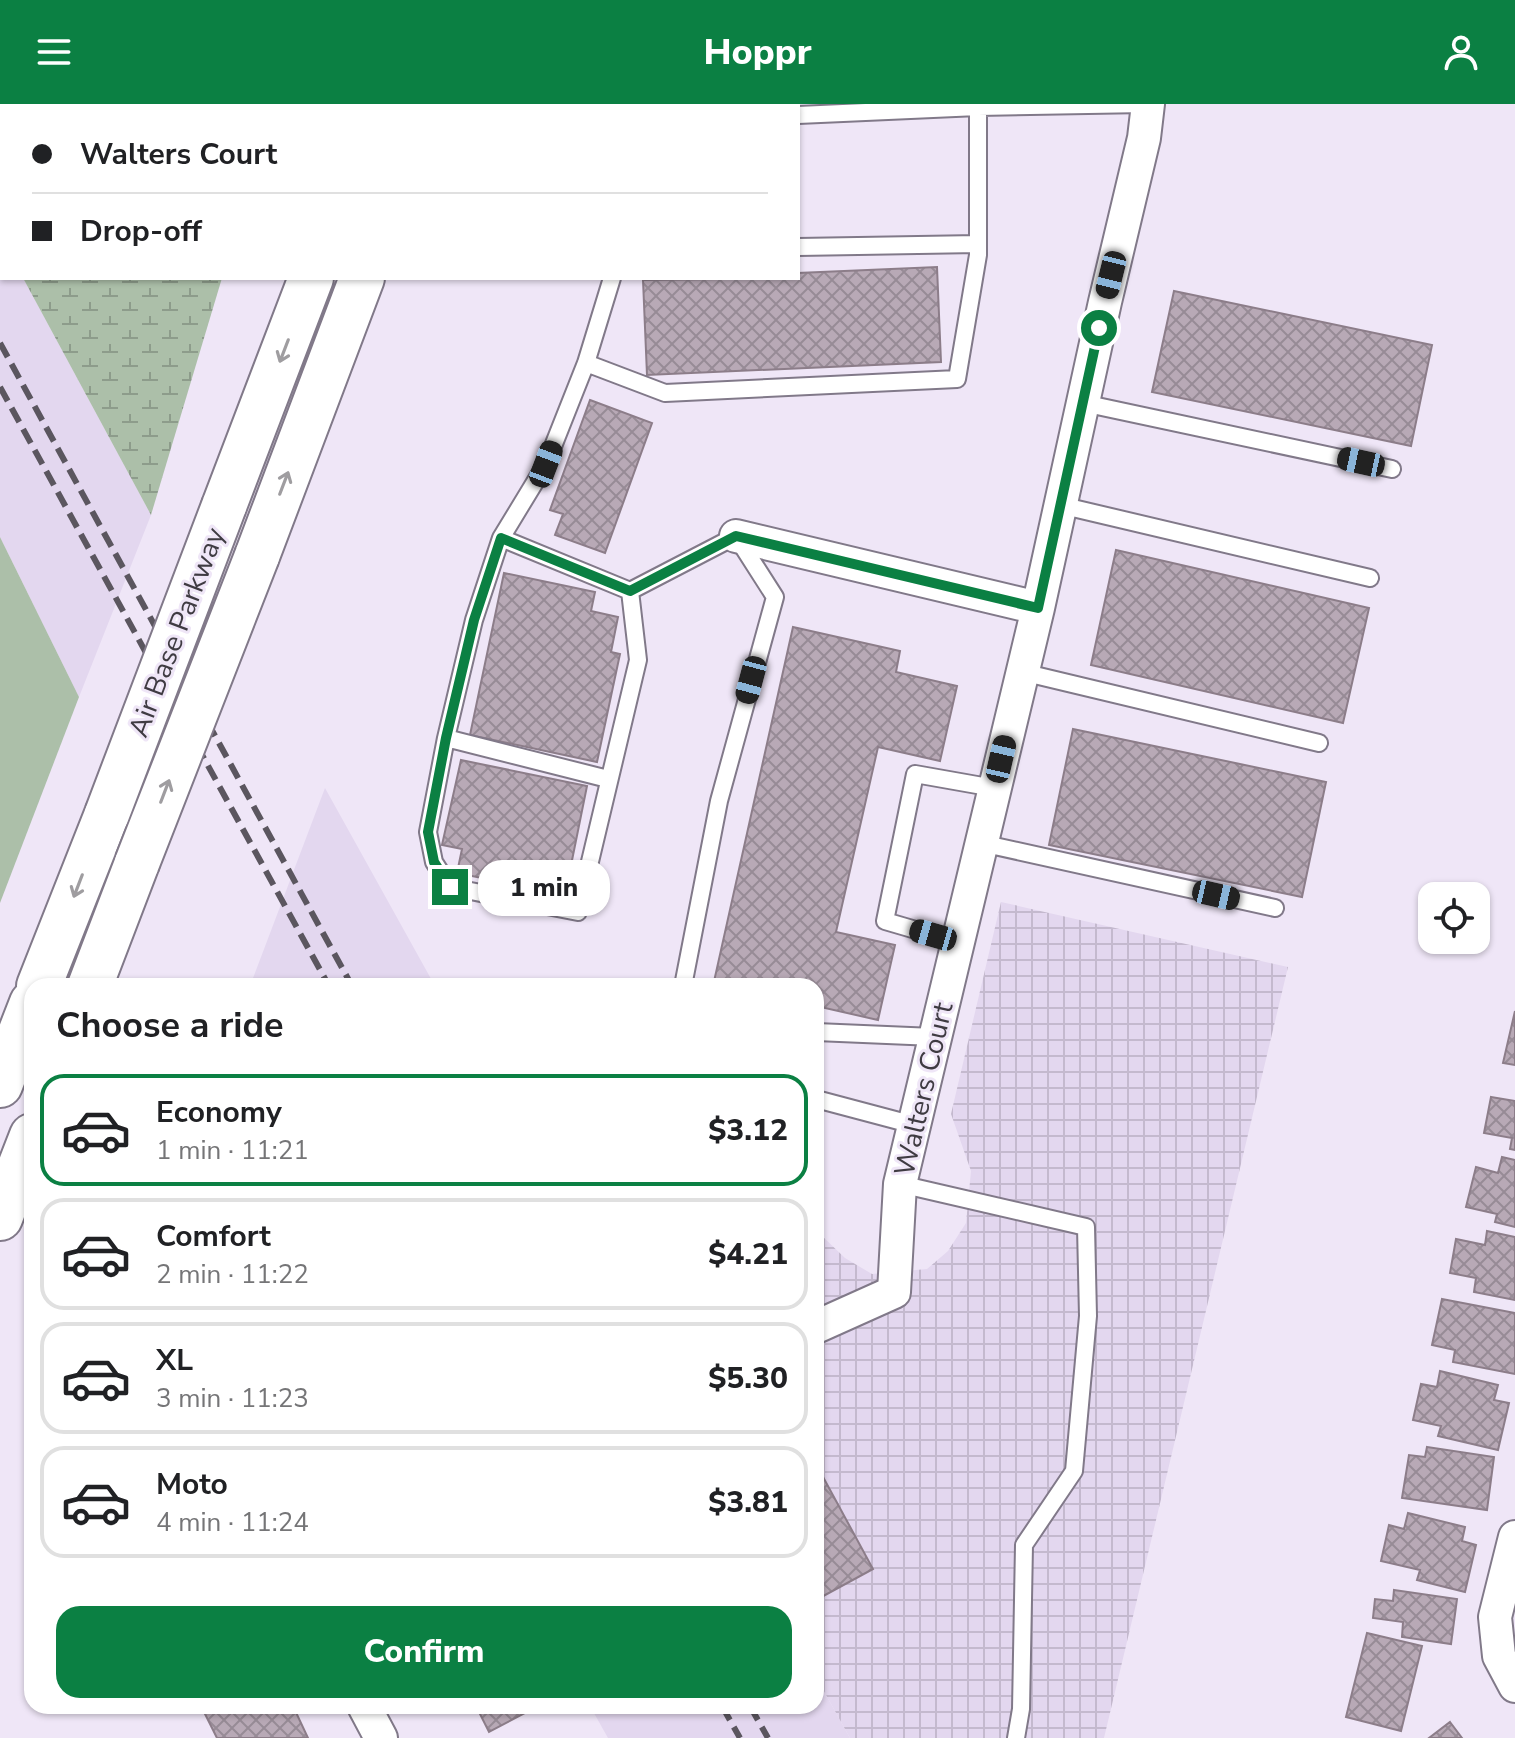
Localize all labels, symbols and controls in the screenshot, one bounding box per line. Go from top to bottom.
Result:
text: Hoppr [703,28,812,77]
icon: menu [32,30,76,74]
icon: person [1439,30,1483,74]
text: Walters Court [80,134,277,175]
text: Drop-off [80,211,202,252]
car [1094,249,1128,301]
route start [1081,310,1117,346]
one-way arrow [276,338,290,363]
car [526,437,566,491]
car [1335,445,1387,479]
one-way arrow [278,471,292,496]
street label: Air Base Parkway [120,522,235,742]
car [733,654,769,706]
car [984,733,1018,785]
one-way arrow [159,779,173,804]
callout: 1 min [478,859,610,915]
route end [432,869,468,905]
text: 1 min [510,870,578,905]
one-way arrow [70,873,84,898]
car [1190,878,1242,912]
map controls [1418,882,1490,954]
button: locate [1418,882,1490,954]
car [907,917,959,953]
street label: Walters Court [886,999,962,1180]
text: Choose a ride [56,1001,284,1050]
text: Economy [156,1092,282,1133]
icon: car [60,1094,132,1166]
text: $3.12 [708,1110,788,1151]
text: 1 min · 11:21 [156,1133,309,1168]
text: Comfort [156,1216,271,1257]
icon: car [60,1218,132,1290]
text: $4.21 [708,1234,788,1275]
text: 2 min · 11:22 [156,1257,309,1292]
text: XL [156,1340,193,1381]
icon: car [60,1342,132,1414]
text: $5.30 [708,1358,788,1399]
text: 3 min · 11:23 [156,1381,309,1416]
text: Moto [156,1464,228,1505]
icon: car [60,1466,132,1538]
text: $3.81 [708,1482,788,1523]
text: 4 min · 11:24 [156,1505,309,1540]
button: Confirm [56,1606,792,1698]

